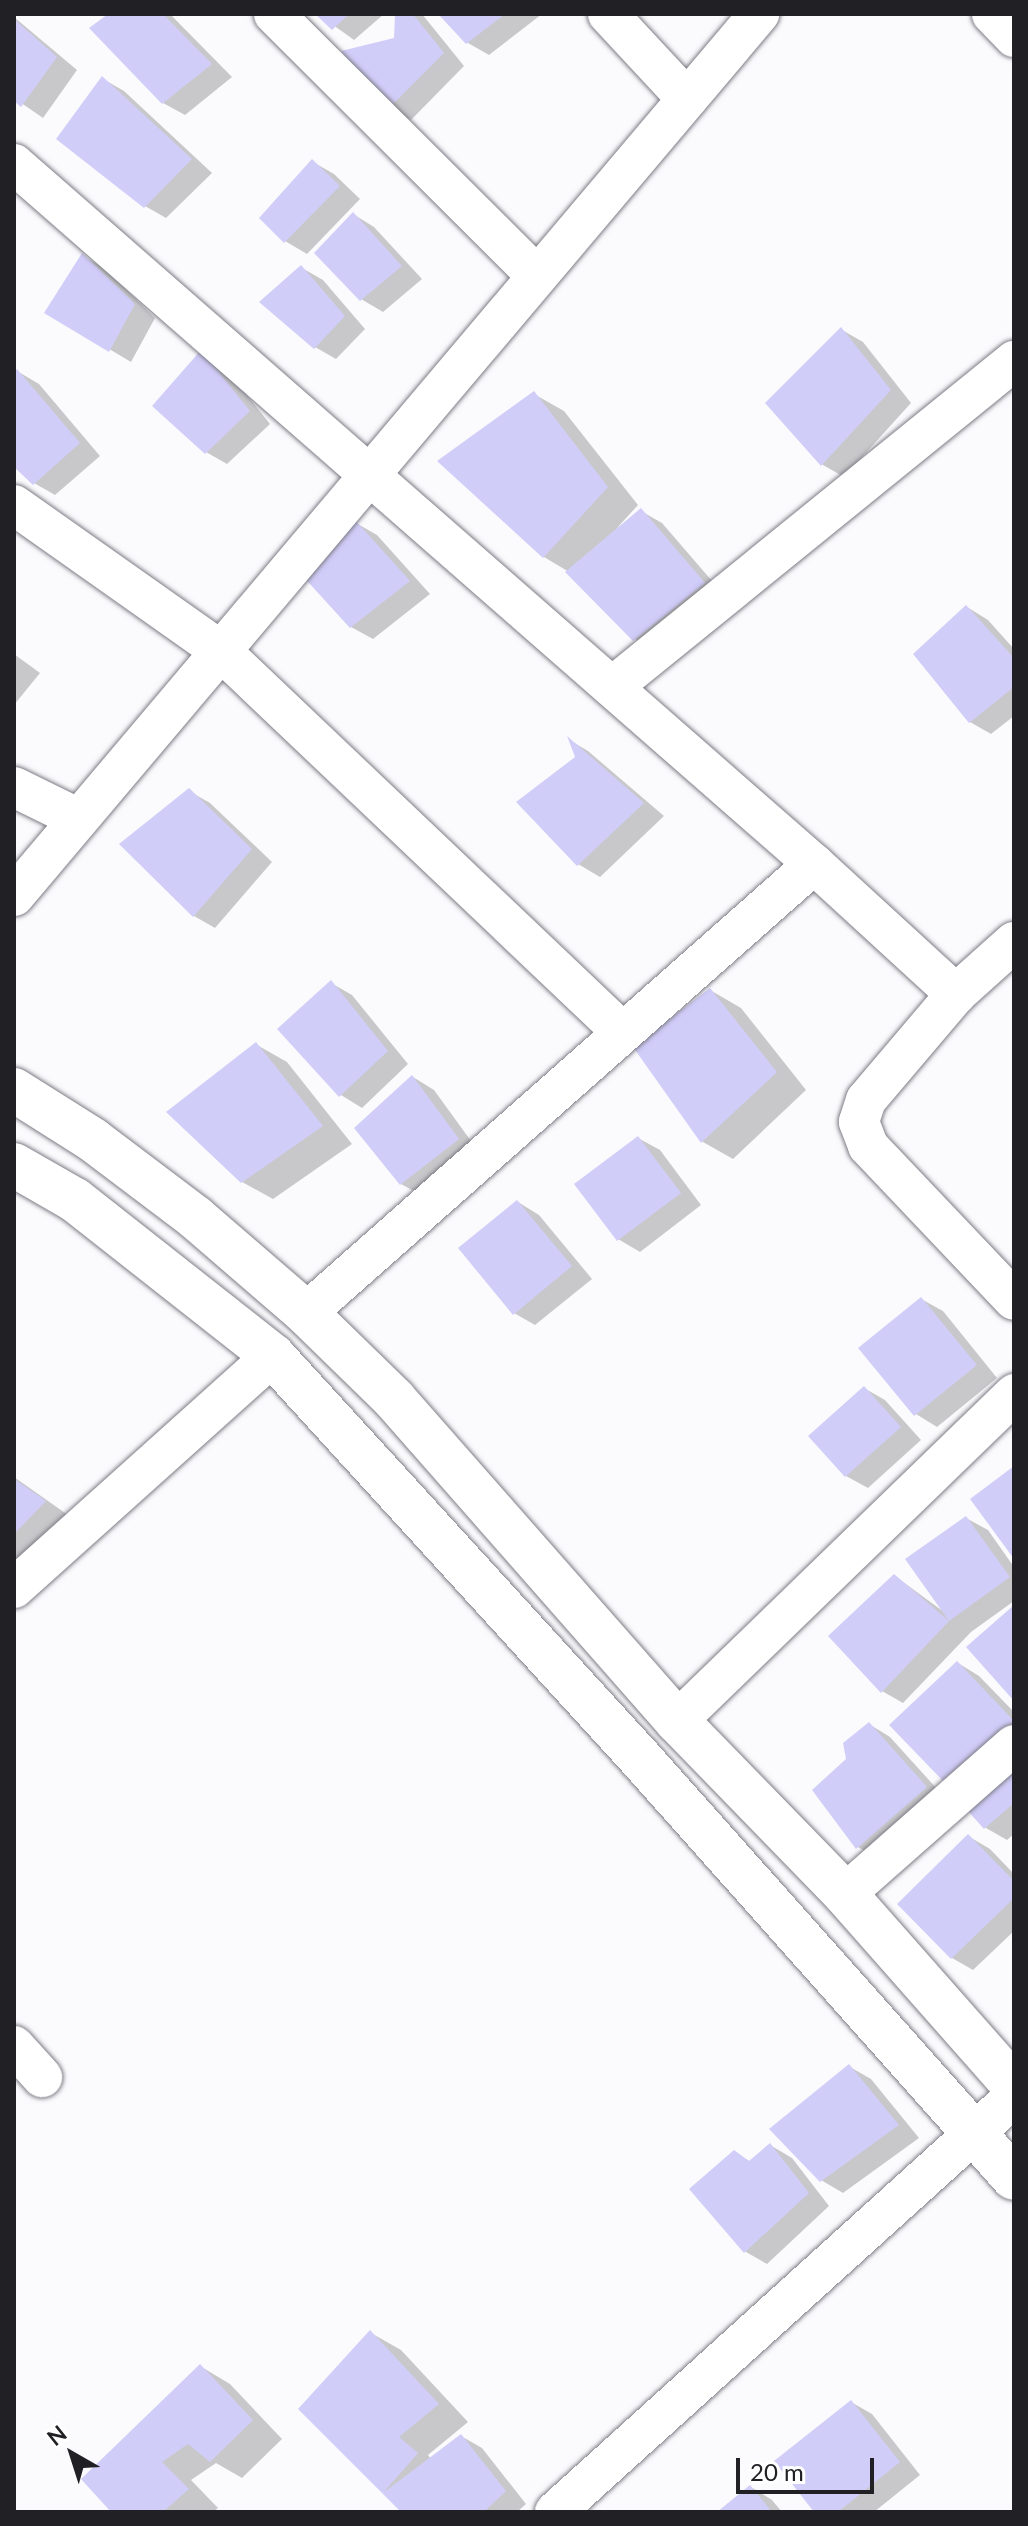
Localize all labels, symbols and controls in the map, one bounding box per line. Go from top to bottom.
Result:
north arrow [32,2414,112,2494]
text: N [41,2419,72,2451]
scale bar [740,2442,878,2492]
text: 20 m [750,2457,804,2486]

